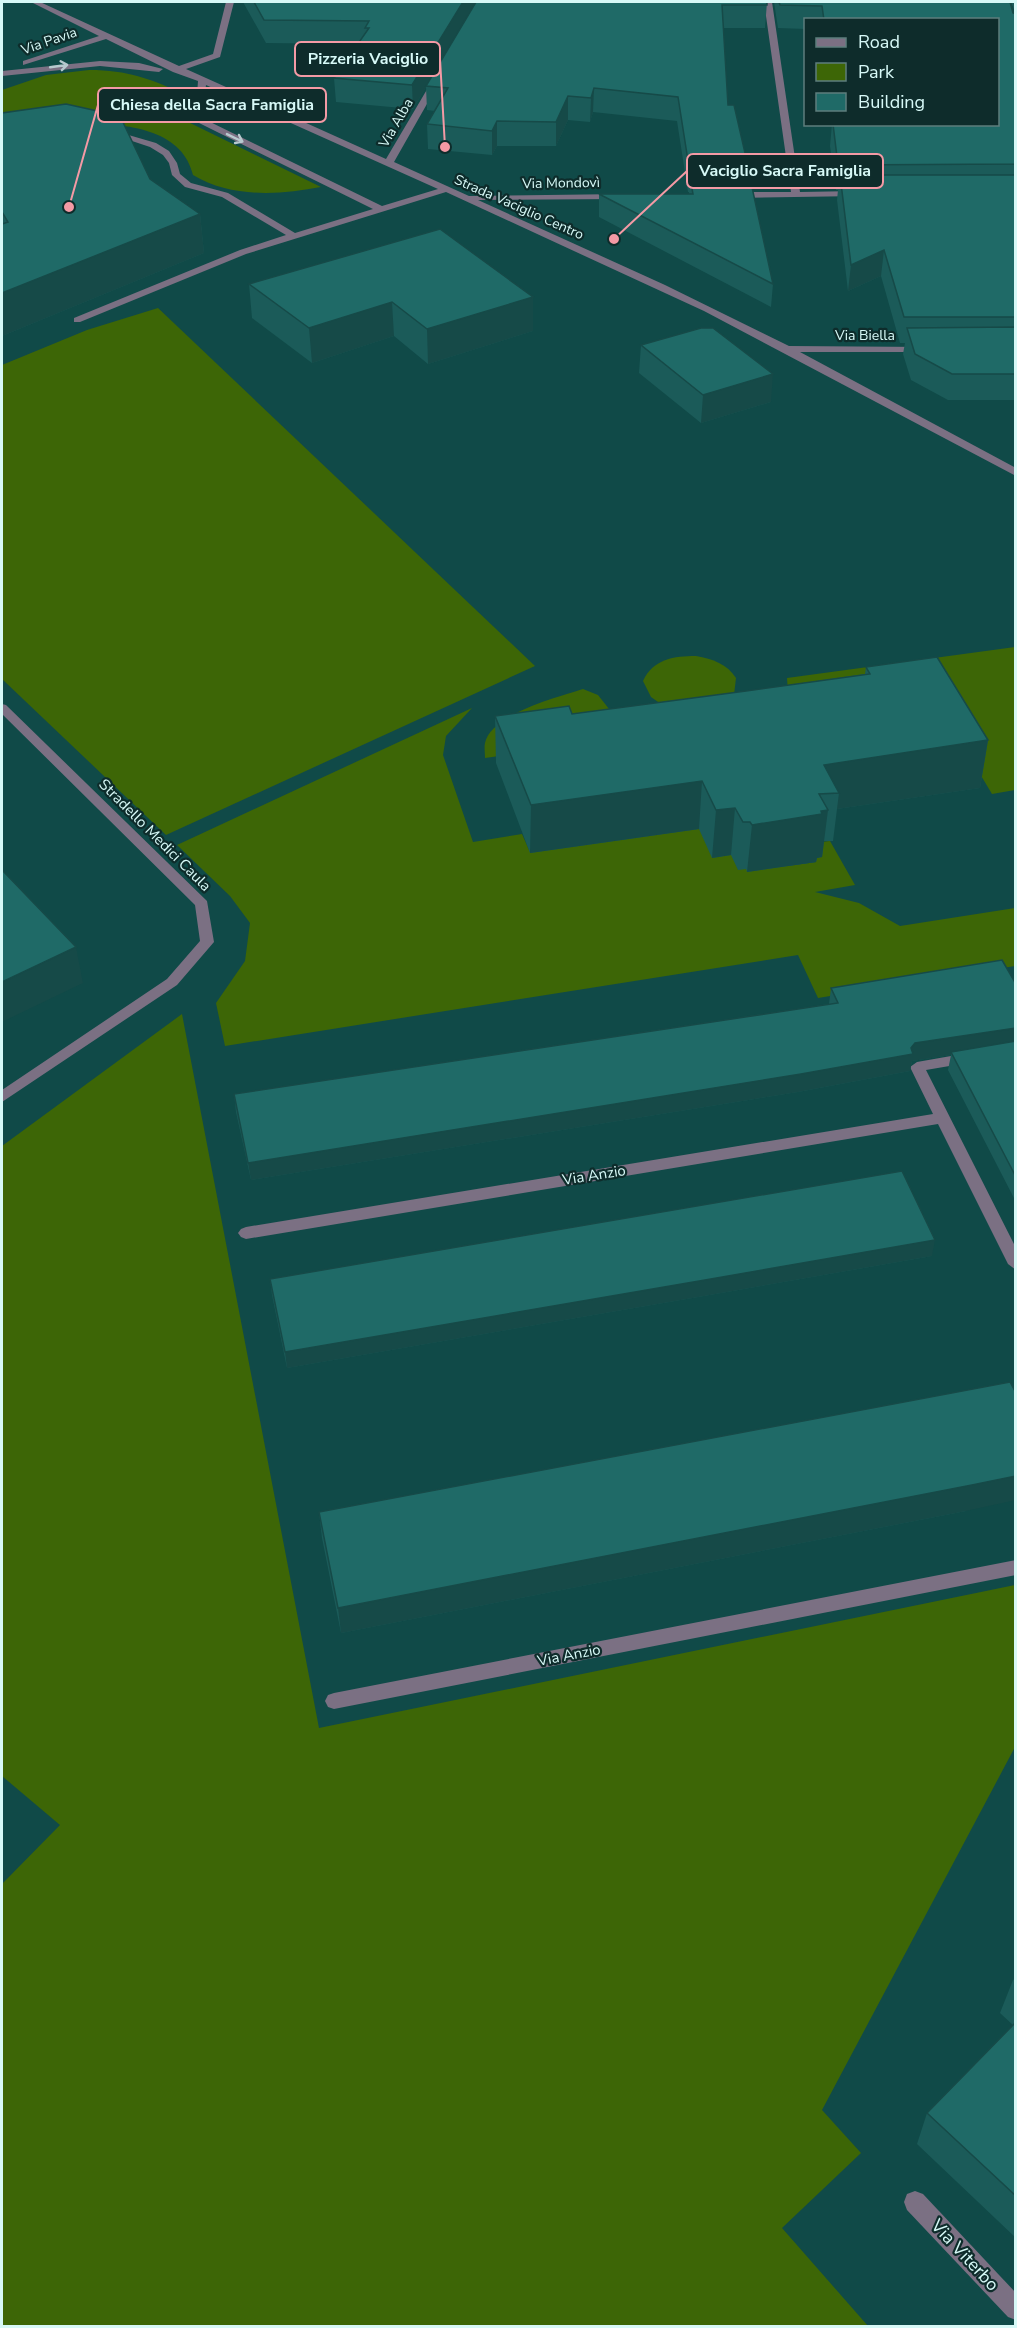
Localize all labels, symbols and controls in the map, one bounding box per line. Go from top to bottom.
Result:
legend [804,18,999,126]
street label: Via Pavia [18,23,79,60]
text: Road [858,30,900,54]
callout: Pizzeria Vaciglio [295,42,440,76]
text: Pizzeria Vaciglio [308,48,428,70]
one-way arrow [49,60,69,71]
text: Park [858,60,895,84]
callout: Chiesa della Sacra Famiglia [98,88,326,122]
text: Building [858,90,925,114]
text: Chiesa della Sacra Famiglia [110,94,314,116]
street label: Via Alba [374,95,418,152]
one-way arrow [226,132,244,144]
callout: Vaciglio Sacra Famiglia [687,154,883,188]
text: Vaciglio Sacra Famiglia [698,160,871,182]
street label: Strada Vaciglio Centro [451,170,587,244]
street label: Via Mondovì [521,173,600,193]
street label: Via Biella [834,326,895,345]
street label: Stradello Medici Caula [94,774,216,896]
street label: Via Anzio [560,1160,627,1190]
street label: Via Anzio [535,1639,602,1671]
street label: Via Viterbo [925,2213,1004,2296]

